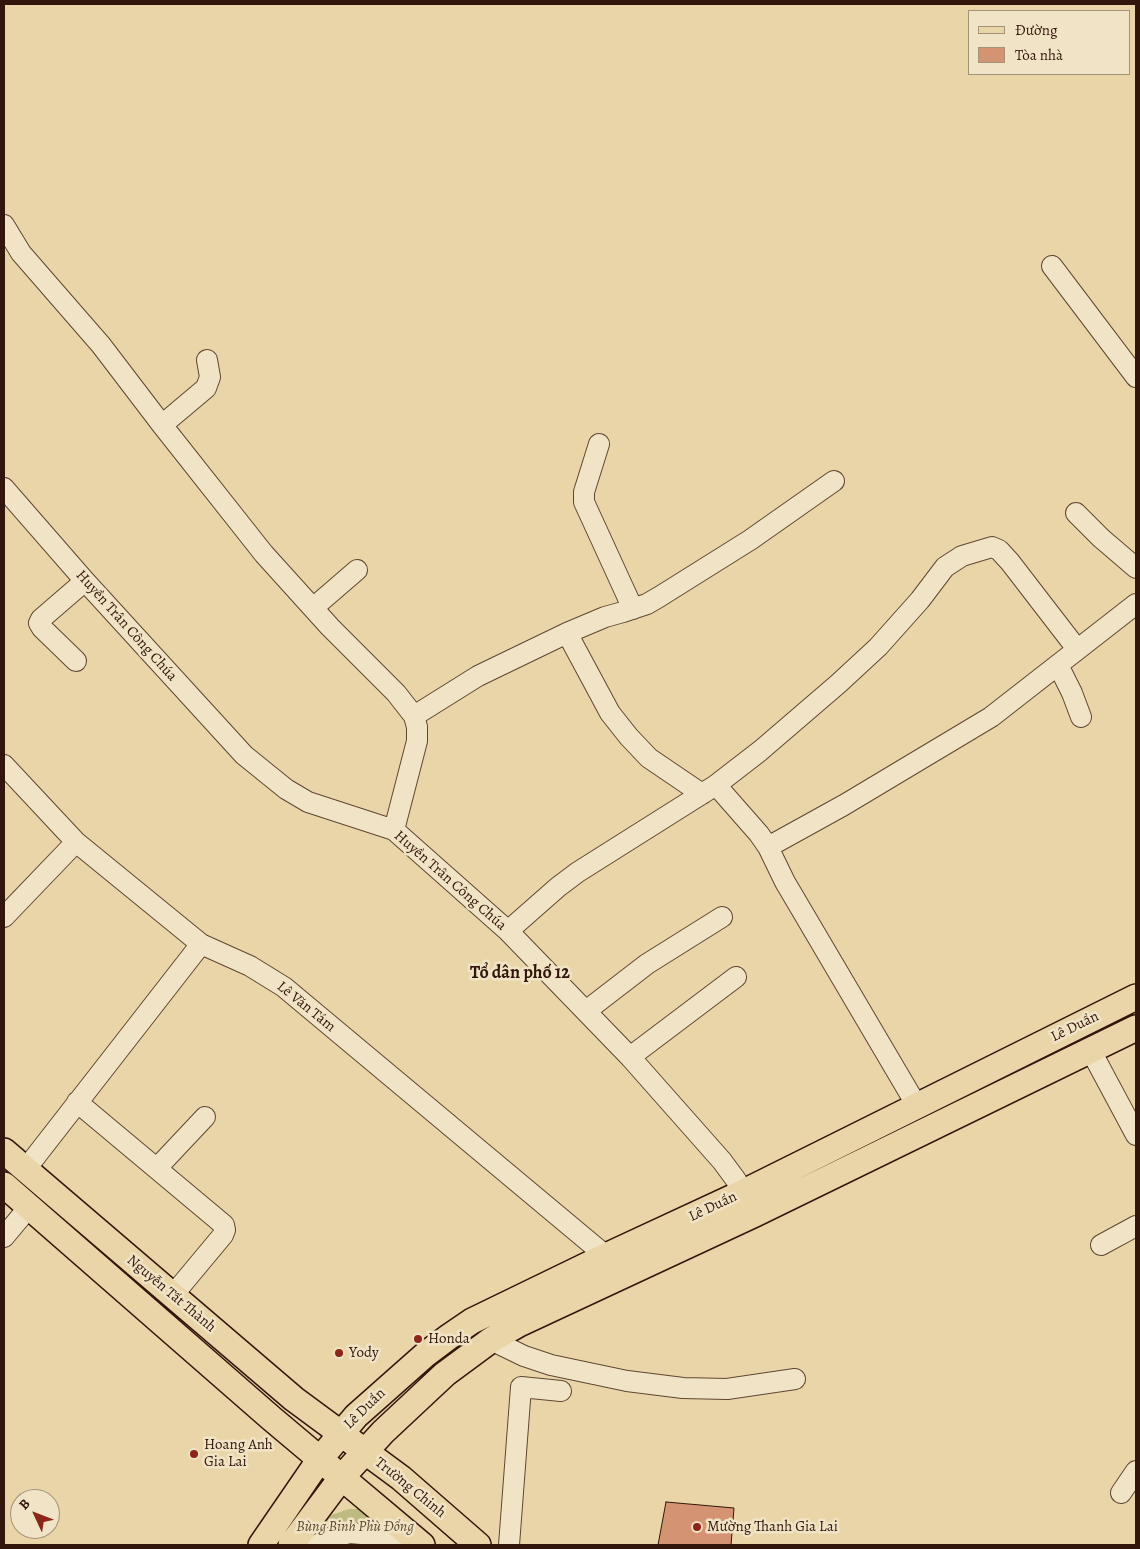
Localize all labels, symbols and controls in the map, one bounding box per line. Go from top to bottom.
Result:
legend [968,10,1130,75]
text: Đường [1015,20,1057,40]
text: Tòa nhà [1015,45,1063,65]
street label: Huyền Trân Công Chúa [71,567,181,685]
street label: Huyền Trân Công Chúa [390,827,510,935]
district label: Tổ dân phố 12 [470,963,570,985]
street label: Lê Văn Tám [273,978,339,1036]
street label: Lê Duẩn [1048,1008,1102,1046]
street label: Lê Duẩn [686,1188,740,1226]
street label: Nguyễn Tất Thành [123,1251,219,1337]
place label: Honda [428,1330,470,1348]
marker: Honda [412,1333,424,1345]
place label: Yody [349,1344,379,1362]
marker: Yody [333,1347,345,1359]
street label: Lê Duẩn [340,1385,390,1433]
place label: Hoang Anh Gia Lai [204,1436,273,1471]
marker: Hoang Anh Gia Lai [188,1448,200,1460]
street label: Trường Chinh [371,1454,449,1522]
north arrow [10,1489,60,1539]
text: B [14,1494,34,1514]
park label: Bùng Binh Phù Đổng [296,1518,414,1536]
place label: Mường Thanh Gia Lai [707,1518,838,1536]
marker: Mường Thanh Gia Lai [691,1521,703,1533]

